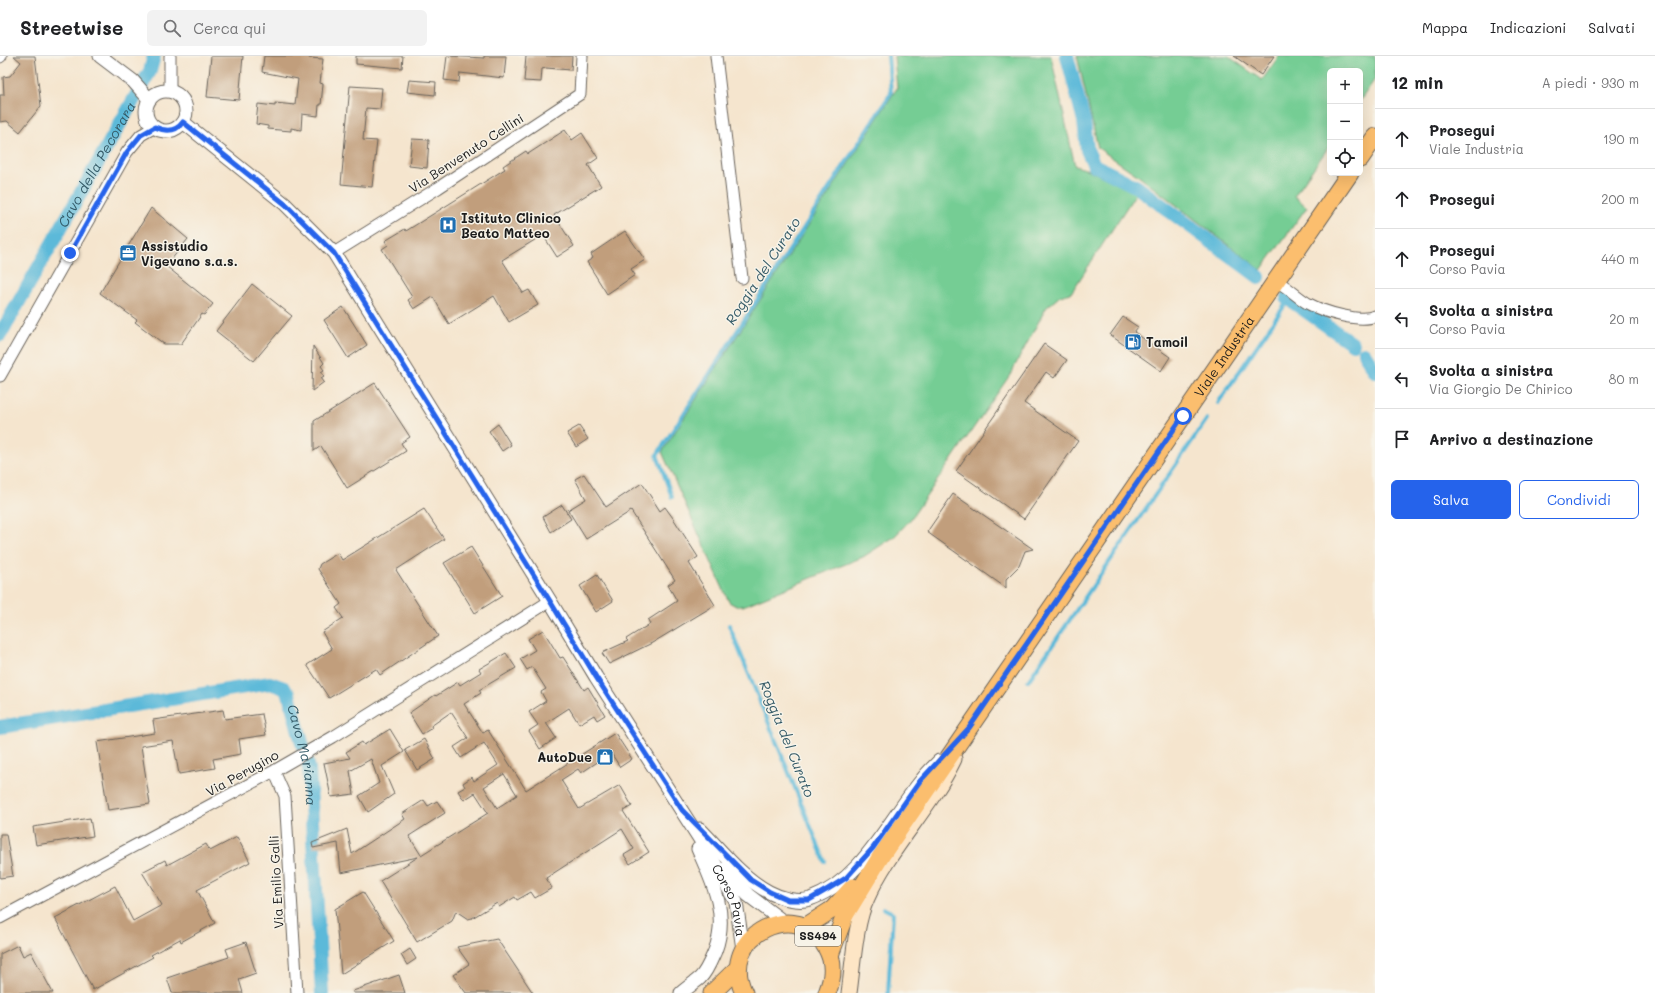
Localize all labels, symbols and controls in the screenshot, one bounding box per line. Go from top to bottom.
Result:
search box [147,10,427,46]
text: Streetwise [20,15,123,40]
icon: search [161,17,183,39]
text: Cerca qui [193,18,266,38]
text: Mappa [1422,18,1468,37]
text: Indicazioni [1490,18,1566,37]
text: Salvati [1588,18,1635,37]
map controls [1327,68,1363,176]
button: + [1327,68,1363,104]
text: 12 min [1391,71,1443,93]
text: A piedi · 930 m [1542,74,1639,91]
water label: Cavo della Pecorara [53,98,140,231]
button: − [1327,104,1363,140]
street label: Via Benvenuto Cellini [405,109,526,196]
text: Prosegui [1429,120,1495,140]
icon: ahead [1391,128,1413,150]
text: 190 m [1603,130,1639,147]
button: locate [1327,140,1363,176]
text: Viale Industria [1429,140,1524,157]
icon: ahead [1391,188,1413,210]
text: Prosegui [1429,189,1495,209]
text: 200 m [1601,190,1639,207]
place label: Istituto Clinico Beato Matteo [461,209,561,241]
water label: Roggia del Curato [721,213,804,328]
hospital icon: Istituto Clinico Beato Matteo [438,215,458,235]
place label: Assistudio Vigevano s.a.s. [141,237,238,269]
text: Prosegui [1429,240,1495,260]
office icon: Assistudio Vigevano s.a.s. [118,243,138,263]
route end [61,244,79,262]
icon: ahead [1391,248,1413,270]
text: 440 m [1601,250,1639,267]
text: Corso Pavia [1429,260,1506,277]
text: Svolta a sinistra [1429,300,1553,320]
icon: left [1391,308,1413,330]
text: 20 m [1609,310,1639,327]
street label: Viale Industria [1190,312,1258,400]
text: Corso Pavia [1429,320,1506,337]
fuel station icon: Tamoil [1123,332,1143,352]
place label: Tamoil [1146,333,1188,350]
text: Svolta a sinistra [1429,360,1553,380]
icon: left [1391,368,1413,390]
text: 80 m [1609,370,1639,387]
text: Via Giorgio De Chirico [1429,380,1572,397]
route start [1174,407,1192,425]
icon: arrive [1391,428,1413,450]
text: Arrivo a destinazione [1429,429,1593,449]
button: Salva [1391,480,1511,519]
button: Condividi [1519,480,1639,519]
water label: Roggia del Curato [755,678,820,800]
water label: Cavo Marianna [283,702,321,806]
street label: Via Perugino [202,745,281,800]
shop icon: AutoDue [595,747,615,767]
place label: AutoDue [537,748,592,765]
street label: Via Emilio Galli [265,835,286,929]
street label: Corso Pavia [709,861,750,938]
road number: SS494 [795,926,841,946]

